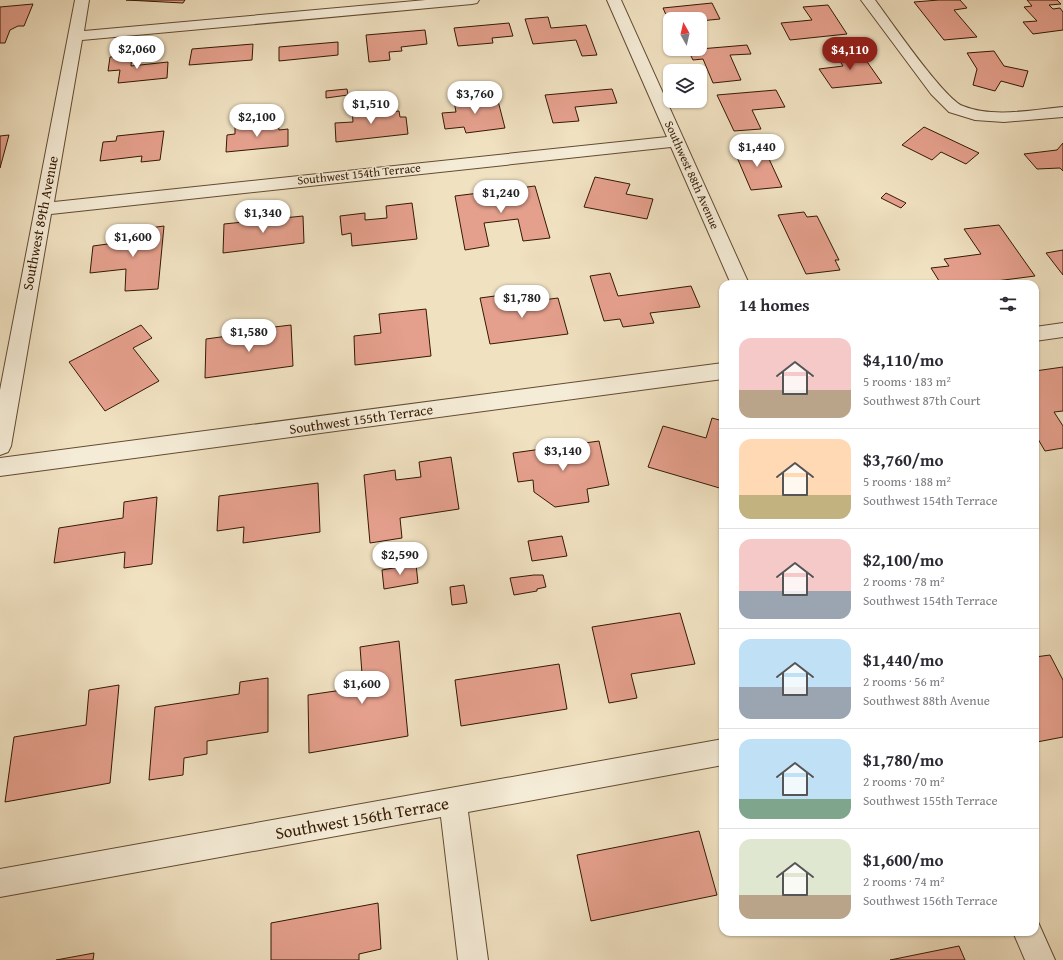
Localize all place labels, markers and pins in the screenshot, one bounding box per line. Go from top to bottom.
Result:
pin: $2,060 [104,36,170,70]
pin: $4,110 [817,37,883,71]
pin: $3,760 [442,81,508,115]
pin: $1,510 [338,91,404,125]
pin: $2,100 [224,104,290,138]
pin: $1,440 [724,134,790,168]
pin: $1,240 [468,180,534,214]
pin: $1,340 [230,200,296,234]
pin: $1,600 [100,224,166,258]
pin: $1,780 [489,285,555,319]
pin: $1,580 [216,319,282,353]
pin: $3,140 [530,438,596,472]
pin: $2,590 [367,542,433,576]
pin: $1,600 [329,671,395,705]

